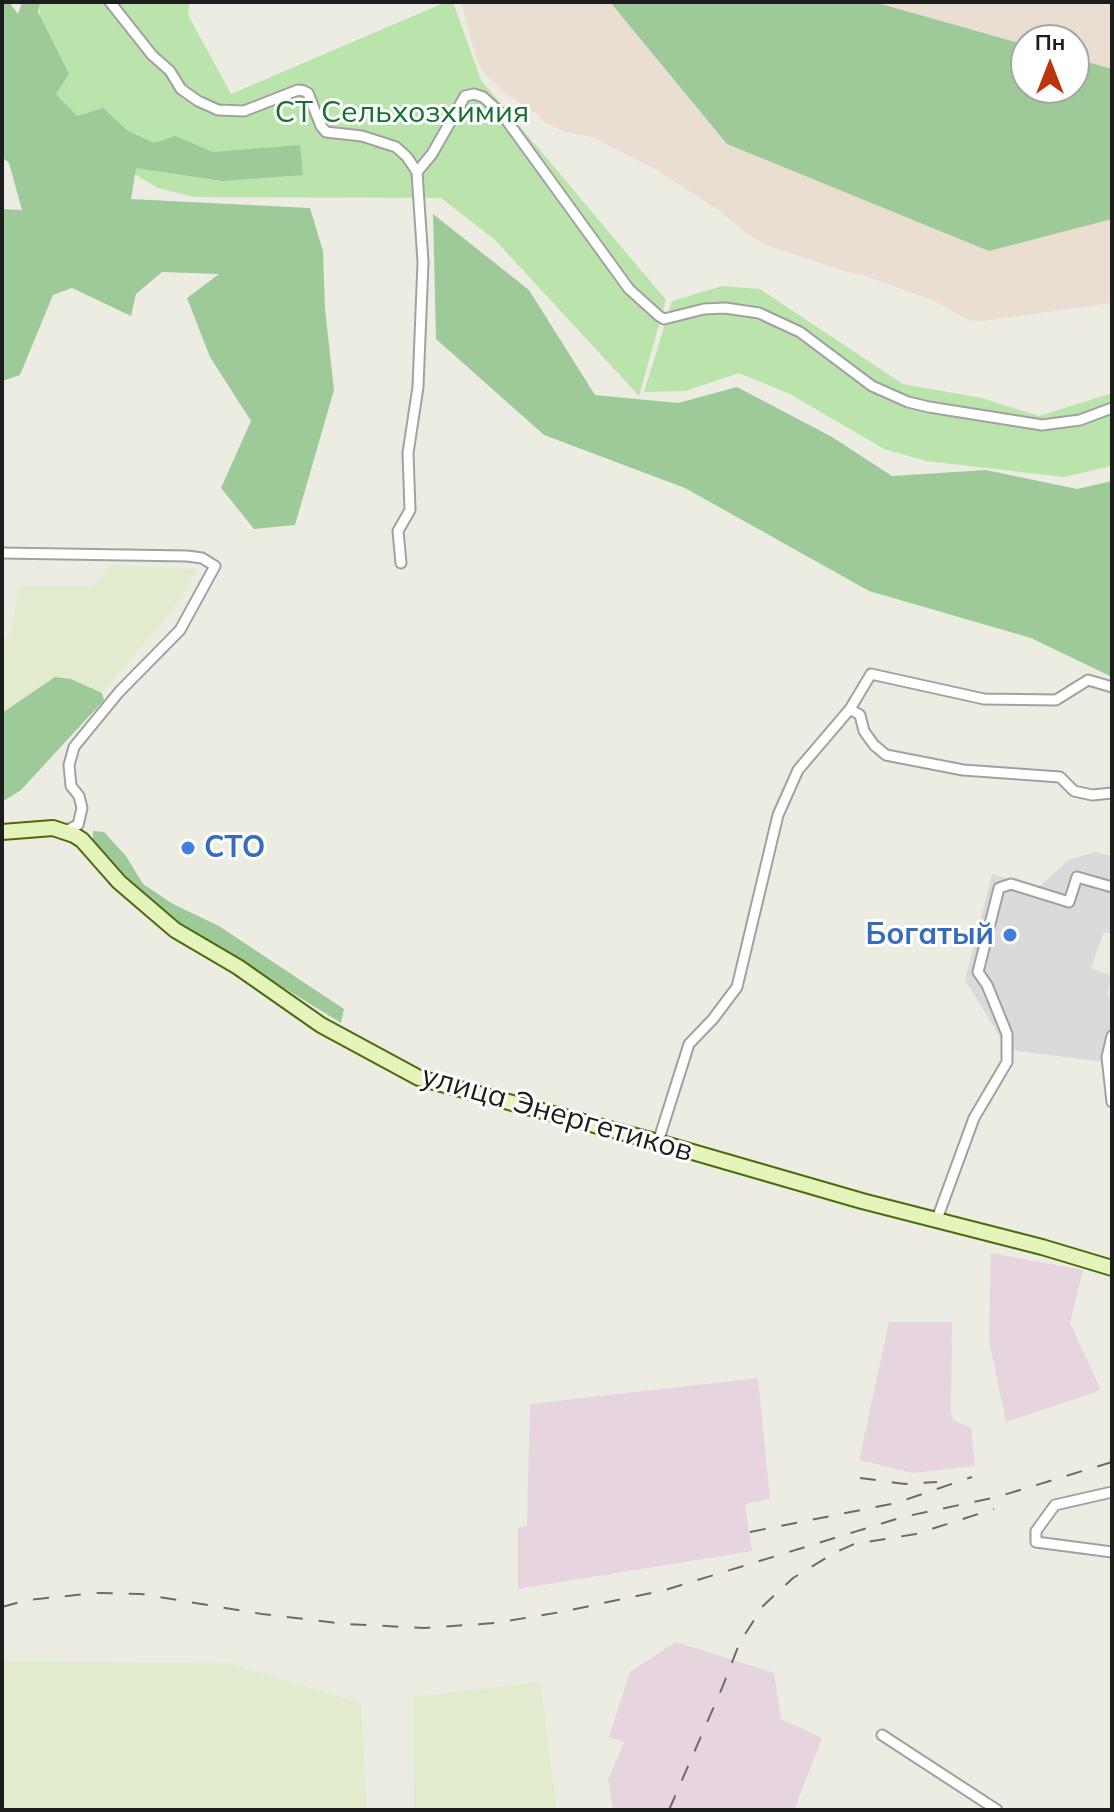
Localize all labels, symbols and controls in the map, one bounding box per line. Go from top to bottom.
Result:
north arrow [1010,24,1090,104]
text: Пн [1035,28,1065,56]
park label: СТ Сельхозхимия [275,95,529,131]
place label: СТО [204,830,265,866]
marker: СТО [179,839,197,857]
place label: Богатый [865,917,994,953]
marker: Богатый [1001,926,1019,944]
street label: улица Энергетиков [417,1058,697,1170]

